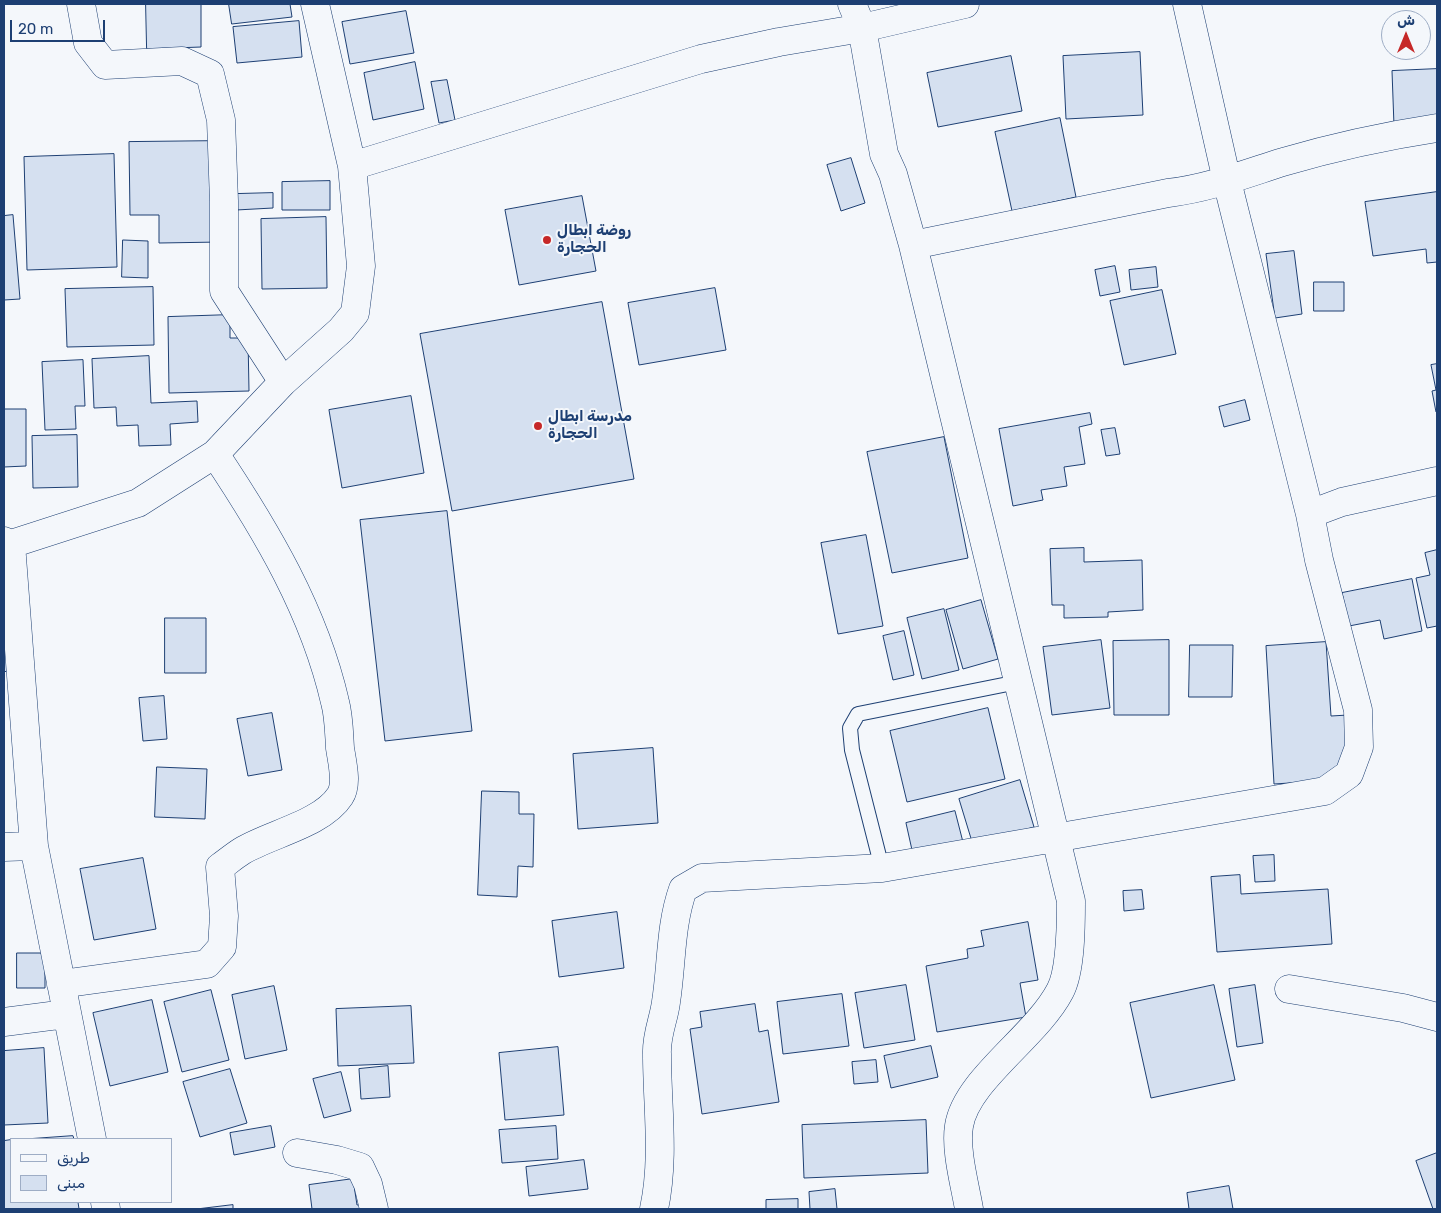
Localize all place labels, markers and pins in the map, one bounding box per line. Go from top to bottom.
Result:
place label: روضة ابطال الحجارة [557,222,631,257]
marker: روضة ابطال الحجارة [541,234,553,246]
place label: مدرسة ابطال الحجارة [548,408,632,443]
marker: مدرسة ابطال الحجارة [532,420,544,432]

